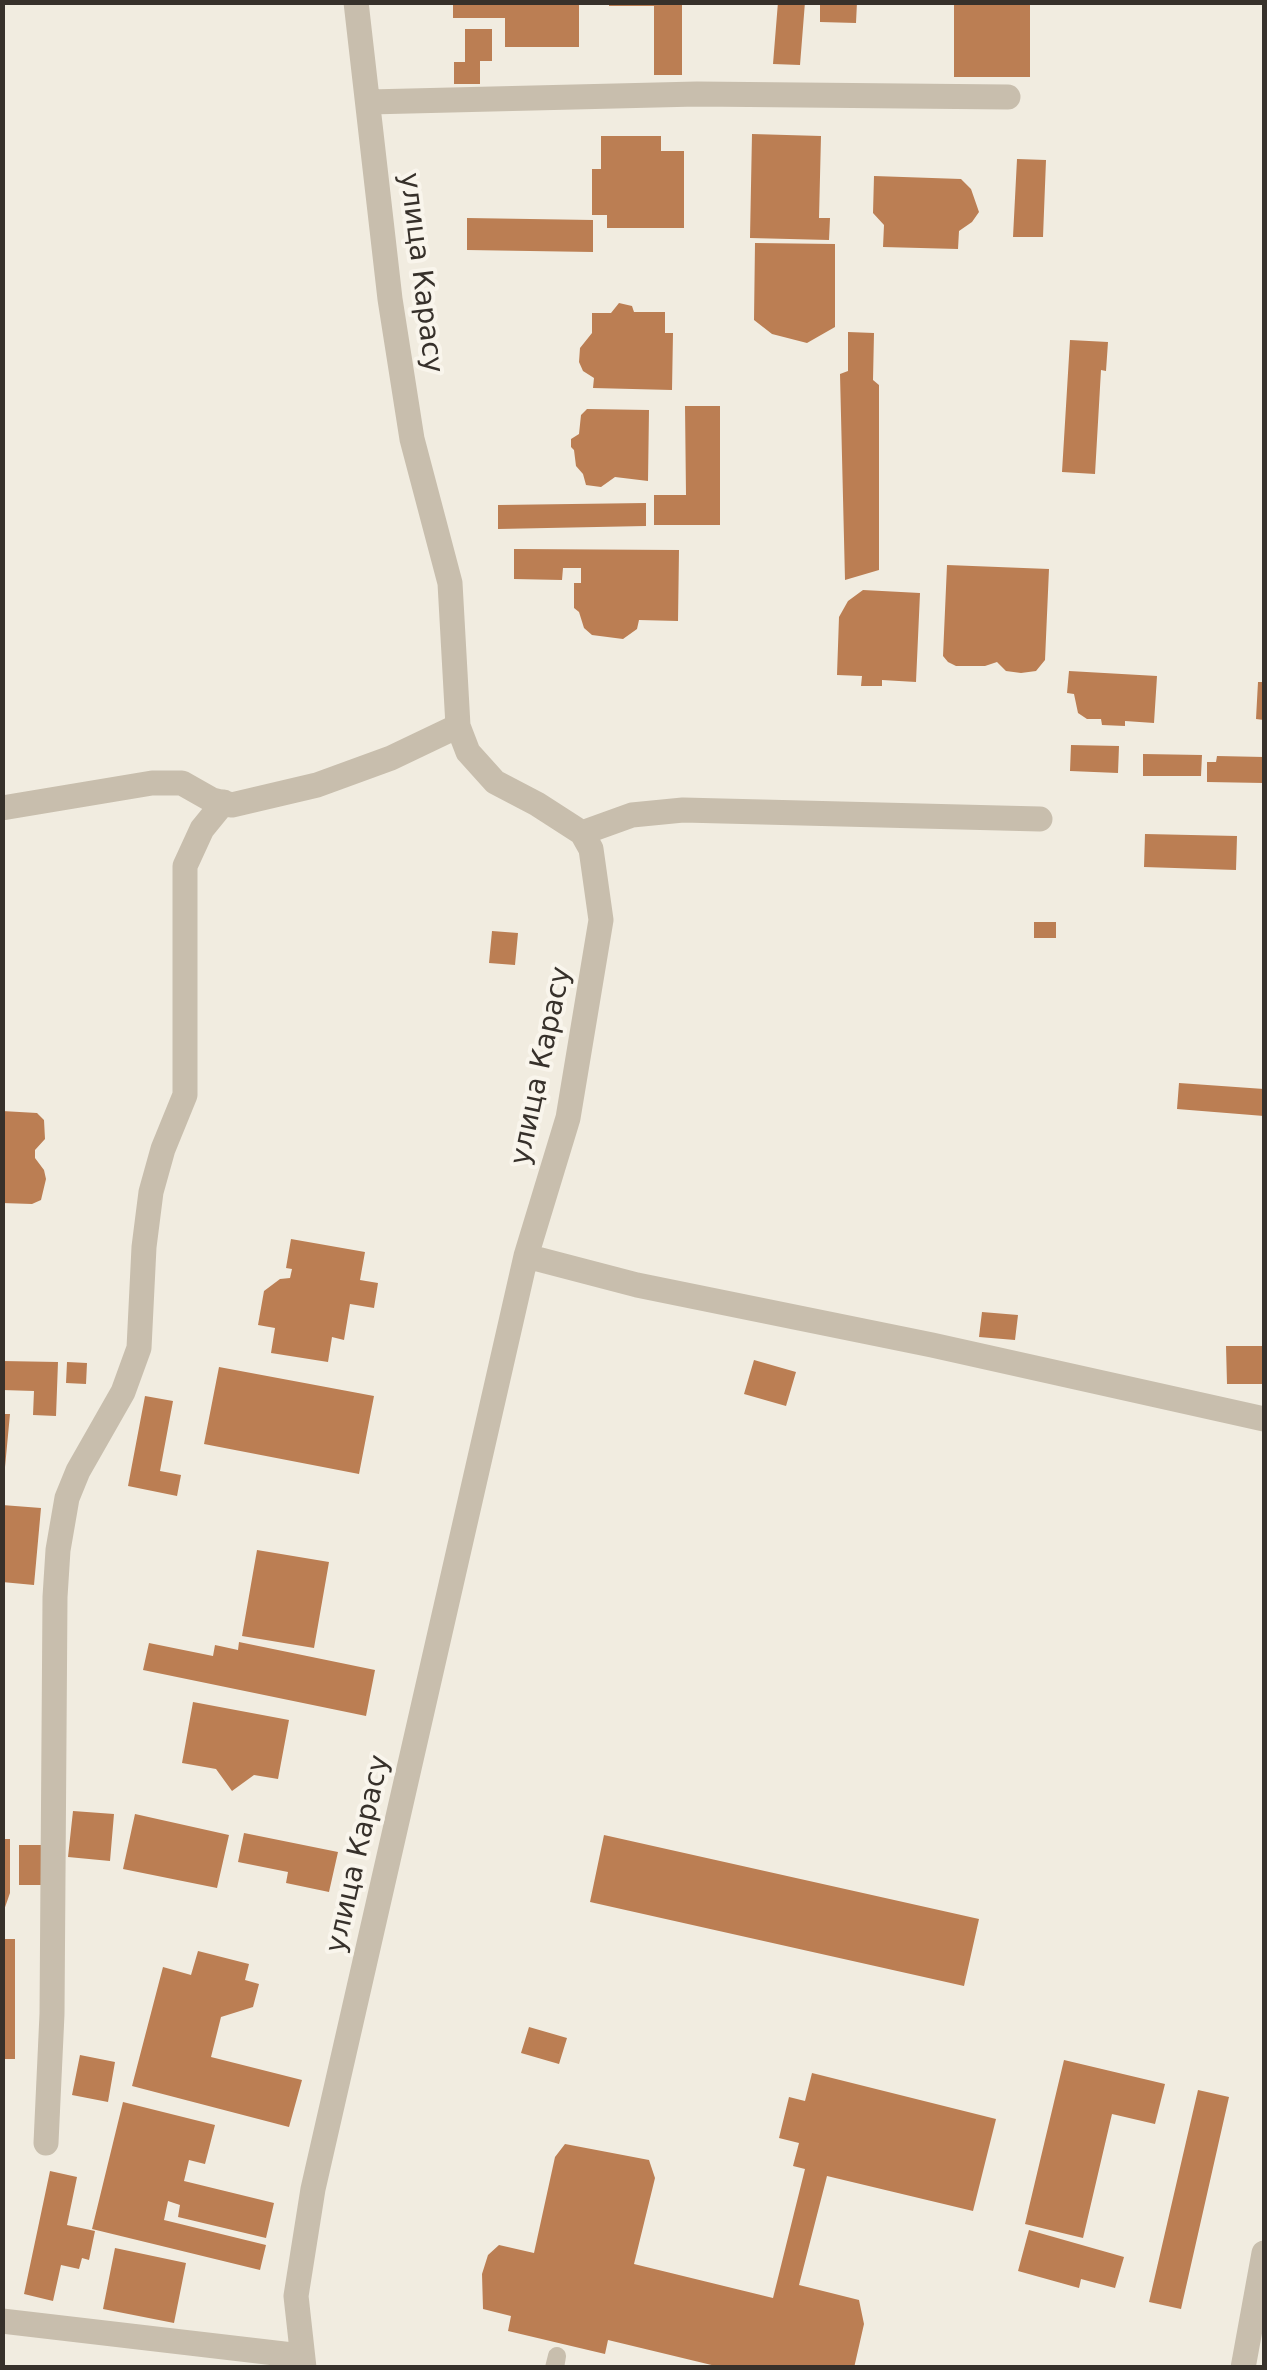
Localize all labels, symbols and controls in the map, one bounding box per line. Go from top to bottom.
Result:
street label: улица Карасу [391,171,449,375]
street label: улица Карасу [505,964,579,1168]
street label: улица Карасу [320,1752,398,1956]

